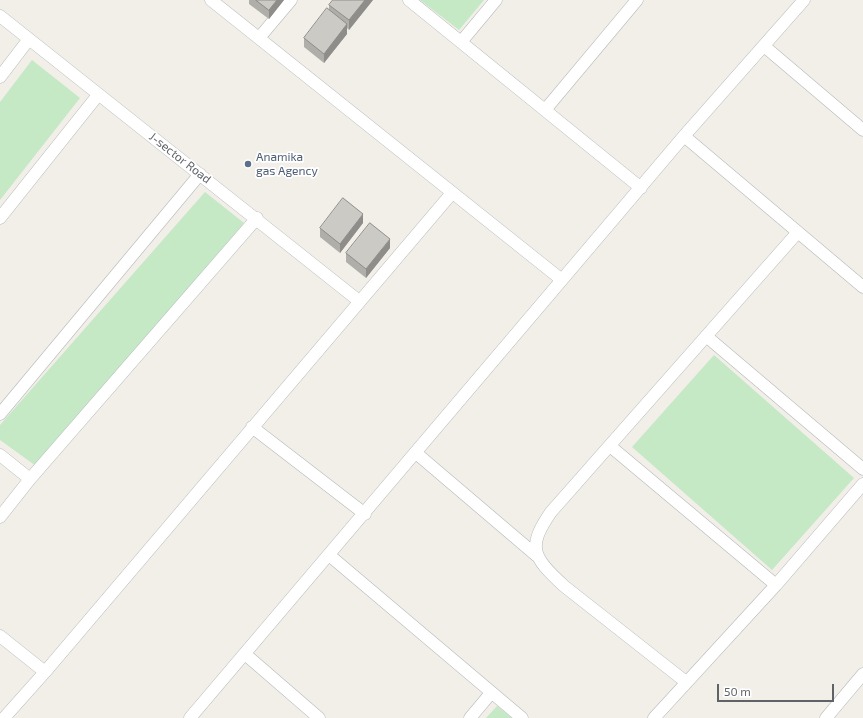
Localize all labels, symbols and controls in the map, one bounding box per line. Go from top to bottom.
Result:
street label: J-sector Road [146,129,214,187]
place label: Anamika gas Agency [256,150,318,178]
marker: Anamika gas Agency [243,159,253,169]
scale bar [719,676,836,702]
text: 50 m [724,684,751,698]

